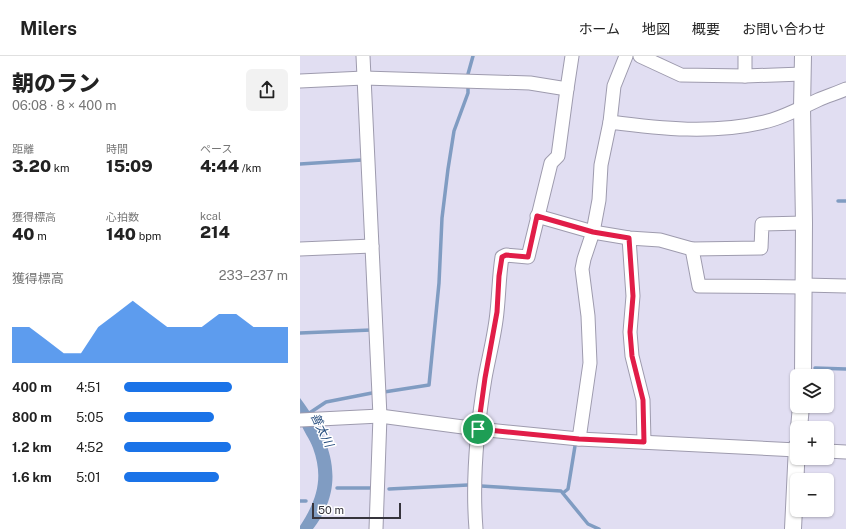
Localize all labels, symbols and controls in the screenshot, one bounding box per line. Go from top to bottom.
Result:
text: Milers [20,17,77,39]
text: ホーム [578,21,620,37]
text: 地図 [642,21,670,37]
text: 概要 [692,21,720,37]
text: お問い合わせ [742,21,826,37]
button: share [246,69,288,111]
text: 朝のラン [12,70,100,96]
text: 06:08 · 8 × 400 m [12,98,117,113]
text: 距離 [12,143,34,155]
text: 時間 [106,143,128,155]
text: ペース [200,143,232,155]
text: 3.20 [12,156,51,176]
text: 15:09 [106,156,153,176]
text: 4:44 [200,156,239,176]
text: km [51,162,70,174]
text: /km [239,162,261,174]
text: kcal [200,210,221,222]
text: 獲得標高 [12,211,56,223]
text: 心拍数 [106,211,139,223]
text: 214 [200,222,230,242]
text: 40 [12,224,35,244]
text: 140 [106,224,136,244]
text: m [35,230,47,242]
text: bpm [136,230,161,242]
text: 233–237 m [219,268,288,283]
text: 獲得標高 [12,271,64,286]
map controls [790,369,834,517]
button: layers [790,369,834,413]
text: 400 m [12,380,52,395]
text: 4:51 [76,380,101,395]
text: 800 m [12,410,52,425]
text: 5:05 [76,410,104,425]
water label: 善太川 [308,411,337,451]
pin [461,412,495,446]
icon: arrive [467,418,489,440]
button: + [790,421,834,465]
text: 1.2 km [12,440,52,455]
text: 4:52 [76,440,103,455]
text: 1.6 km [12,470,52,485]
text: 5:01 [76,470,101,485]
button: − [790,473,834,517]
scale bar [312,501,401,520]
text: 50 m [318,504,344,516]

